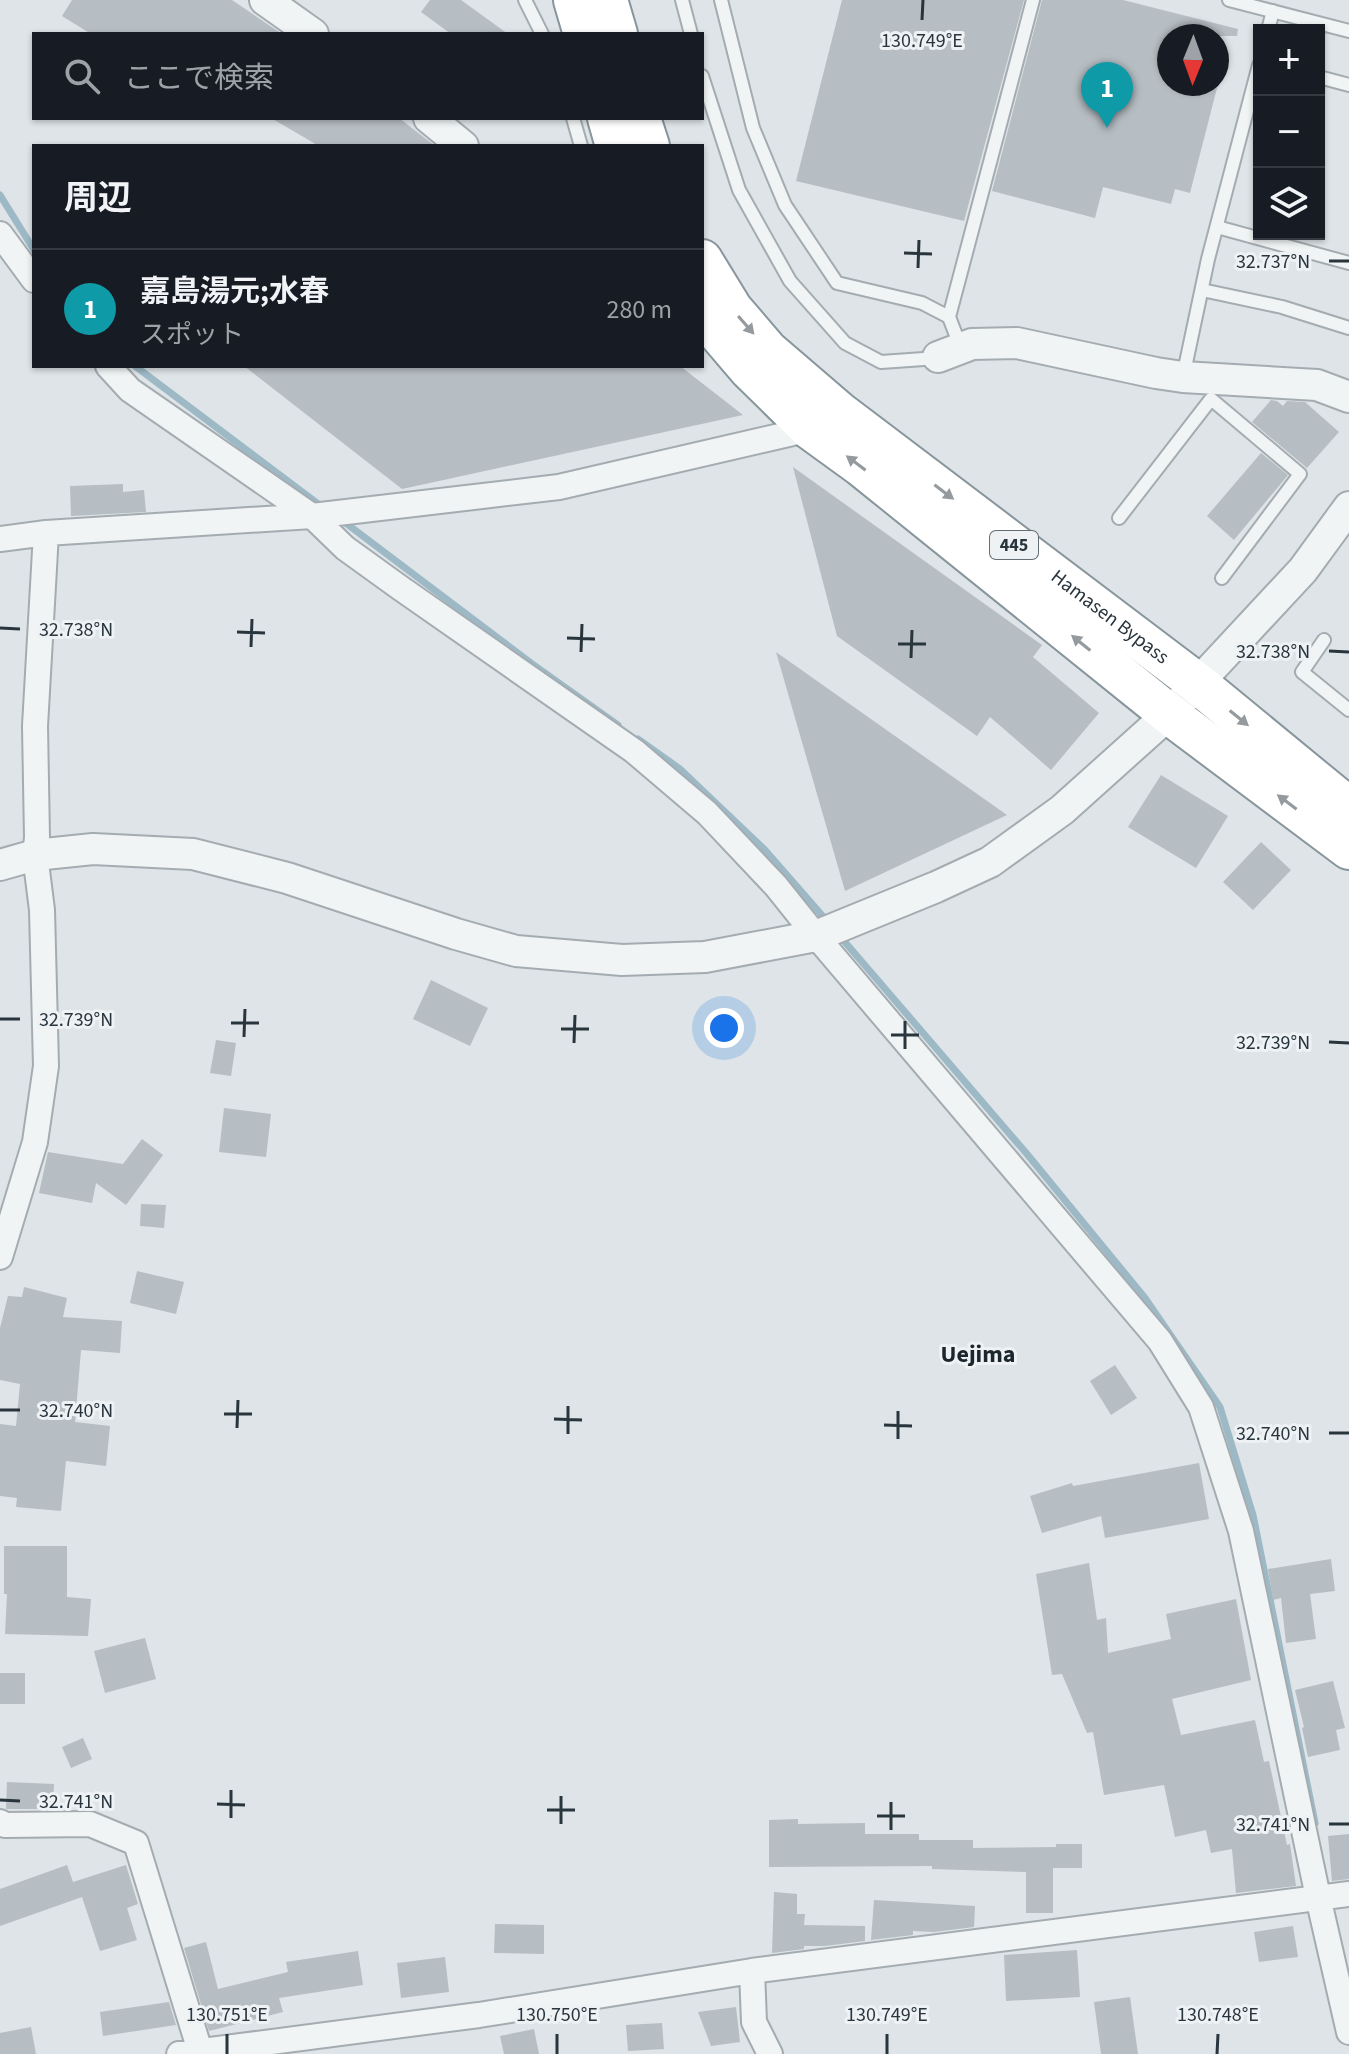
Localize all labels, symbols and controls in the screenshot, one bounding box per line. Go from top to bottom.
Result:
north arrow [1157,24,1229,96]
map controls [1253,24,1325,240]
button: + [1253,24,1325,96]
text: 130.749°E [881,27,963,55]
search box [32,32,704,120]
icon: search [60,54,104,98]
text: ここで検索 [124,57,274,100]
pin: 1 [1081,62,1133,128]
button: − [1253,96,1325,168]
button: layers [1253,168,1325,240]
text: 周辺 [64,174,132,223]
text: 32.737°N [1236,248,1310,276]
text: 嘉島湯元;水春 [140,270,329,313]
text: 1 [83,291,97,328]
text: 280 m [606,291,672,328]
one-way arrow [736,315,754,334]
text: スポット [140,316,244,353]
one-way arrow [846,456,867,471]
one-way arrow [934,483,954,499]
road number: 445 [990,531,1038,559]
street label: Hamasen Bypass [1045,563,1175,671]
text: 32.738°N [39,616,113,644]
one-way arrow [1071,635,1091,652]
text: 32.738°N [1236,638,1310,666]
one-way arrow [1229,709,1250,726]
one-way arrow [1277,794,1297,810]
text: 32.739°N [39,1006,113,1034]
your location [704,1008,744,1048]
text: 32.739°N [1236,1029,1310,1057]
district label: Uejima [941,1337,1015,1372]
text: 32.740°N [39,1397,113,1425]
text: 32.740°N [1236,1420,1310,1448]
text: 32.741°N [39,1788,113,1816]
text: 32.741°N [1236,1811,1310,1839]
text: 130.751°E [186,2001,268,2029]
text: 130.750°E [516,2001,598,2029]
text: 130.749°E [846,2001,928,2029]
text: 130.748°E [1177,2001,1259,2029]

